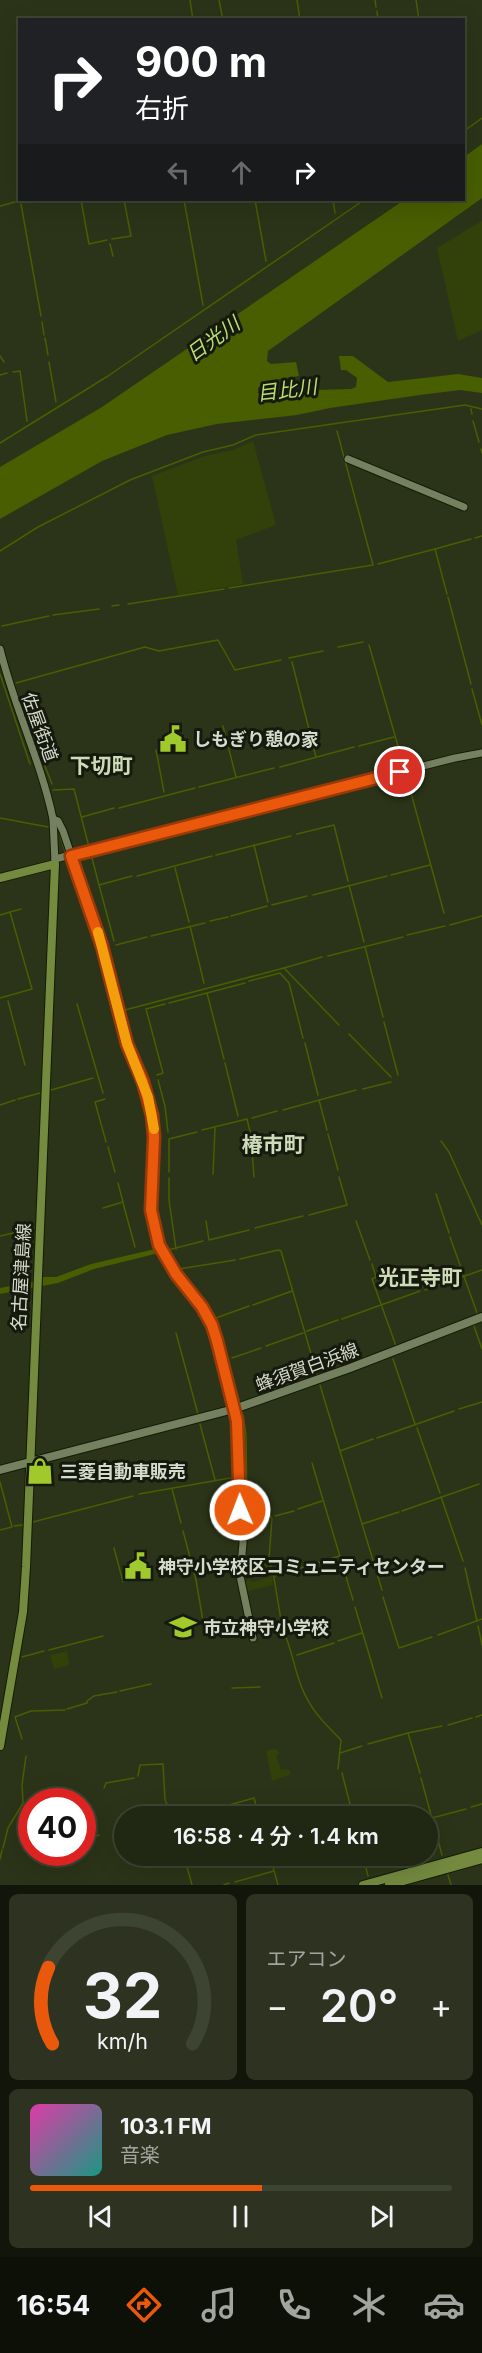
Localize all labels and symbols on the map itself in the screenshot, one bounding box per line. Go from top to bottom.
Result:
water label: 日光川 [182,310,246,366]
water label: 目比川 [256,374,320,406]
street label: 佐屋街道 [18,690,62,764]
public building icon: しもぎり憩の家 [158,724,188,754]
place label: しもぎり憩の家 [193,729,319,750]
pin [374,746,425,797]
district label: 下切町 [70,753,133,778]
district label: 椿市町 [242,1132,305,1157]
street label: 名古屋津島線 [8,1223,34,1331]
district label: 光正寺町 [378,1265,462,1290]
street label: 蜂須賀白浜線 [253,1339,361,1395]
shop icon: 三菱自動車販売 [25,1456,55,1486]
place label: 三菱自動車販売 [60,1461,186,1482]
position arrow [208,1478,272,1542]
public building icon: 神守小学校区コミュニティセンター [123,1551,153,1581]
place label: 神守小学校区コミュニティセンター [158,1556,445,1577]
school or university icon: 市立神守小学校 [168,1612,198,1642]
place label: 市立神守小学校 [203,1617,329,1638]
speed limit sign: 40 [18,1788,96,1866]

